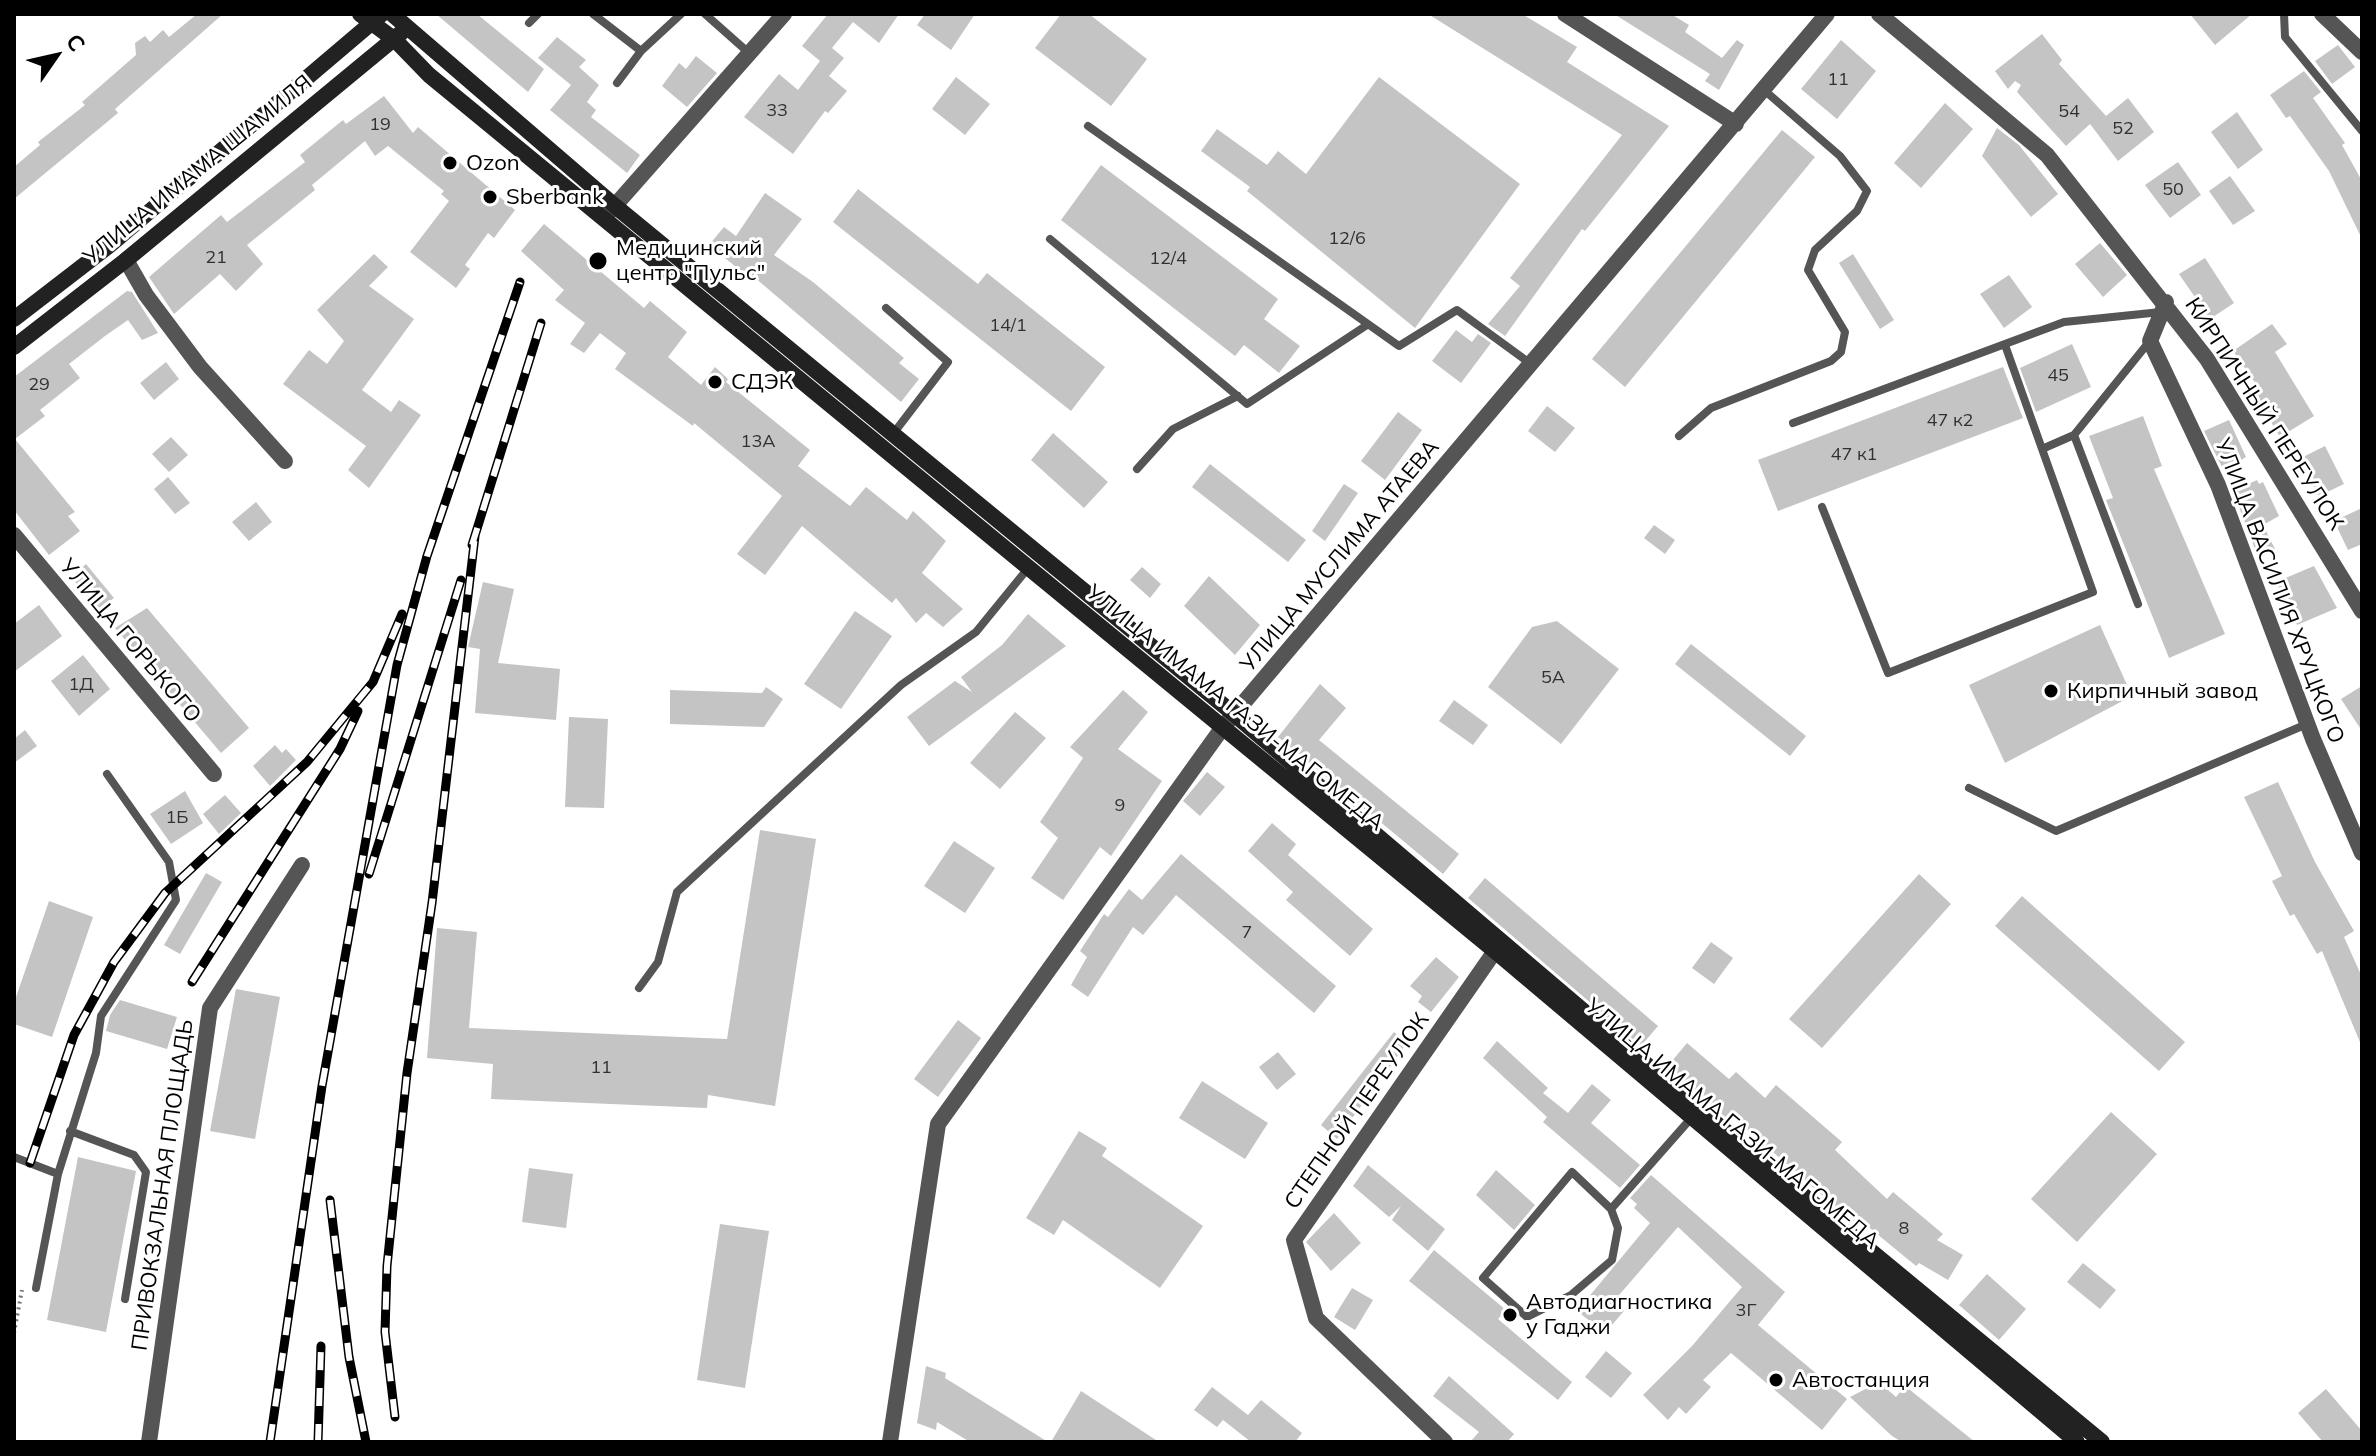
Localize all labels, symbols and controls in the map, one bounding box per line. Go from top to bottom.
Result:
north arrow [16,16,96,96]
text: С [60,28,92,57]
street label: УЛИЦА ИМАМА ШАМИЛЯ [78,69,318,271]
house number: 11 [1827,69,1849,91]
house number: 33 [766,100,788,122]
house number: 54 [2058,101,2080,123]
house number: 19 [369,114,391,136]
house number: 52 [2112,118,2134,140]
place label: Ozon [466,150,520,176]
marker: Ozon [441,154,459,172]
house number: 50 [2162,179,2184,201]
place label: Sberbank [506,184,603,210]
marker: Sberbank [481,188,499,206]
house number: 12/6 [1328,228,1366,250]
place label: Медицинский центр "Пульс" [616,235,765,286]
house number: 21 [205,247,227,269]
house number: 12/4 [1149,248,1187,270]
marker: Медицинский центр "Пульс" [587,250,609,272]
street label: КИРПИЧНЫЙ ПЕРЕУЛОК [2179,293,2349,535]
house number: 14/1 [989,315,1027,337]
house number: 45 [2047,365,2069,387]
place label: СДЭК [731,369,793,395]
marker: СДЭК [706,373,724,391]
house number: 29 [28,374,50,396]
house number: 47 к2 [1927,410,1973,432]
house number: 13А [741,431,775,453]
street label: УЛИЦА МУСЛИМА АТАЕВА [1235,434,1445,678]
street label: УЛИЦА ВАСИЛИЯ ХРУЦКОГО [2209,435,2349,747]
house number: 47 к1 [1831,444,1877,466]
street label: УЛИЦА ГОРЬКОГО [54,554,206,728]
street label: УЛИЦА ИМАМА ГАЗИ-МАГОМЕДА [1081,579,1389,837]
house number: 5А [1541,667,1565,689]
house number: 1Д [68,674,94,696]
place label: Кирпичный завод [2067,678,2258,704]
marker: Кирпичный завод [2042,682,2060,700]
house number: 9 [1115,795,1125,817]
house number: 1Б [166,807,188,829]
house number: 7 [1242,922,1252,944]
street label: УЛИЦА ИМАМА ГАЗИ-МАГОМЕДА [1580,993,1884,1255]
street label: СТЕПНОЙ ПЕРЕУЛОК [1279,1008,1435,1214]
street label: ПРИВОКЗАЛЬНАЯ ПЛОЩАДЬ [127,1018,199,1352]
house number: 11 [590,1057,612,1079]
house number: 8 [1899,1218,1909,1240]
place label: Автодиагностика у Гаджи [1526,1289,1712,1340]
house number: 3Г [1736,1300,1756,1322]
marker: Автодиагностика у Гаджи [1501,1306,1519,1324]
place label: Автостанция [1792,1367,1930,1393]
marker: Автостанция [1767,1371,1785,1389]

